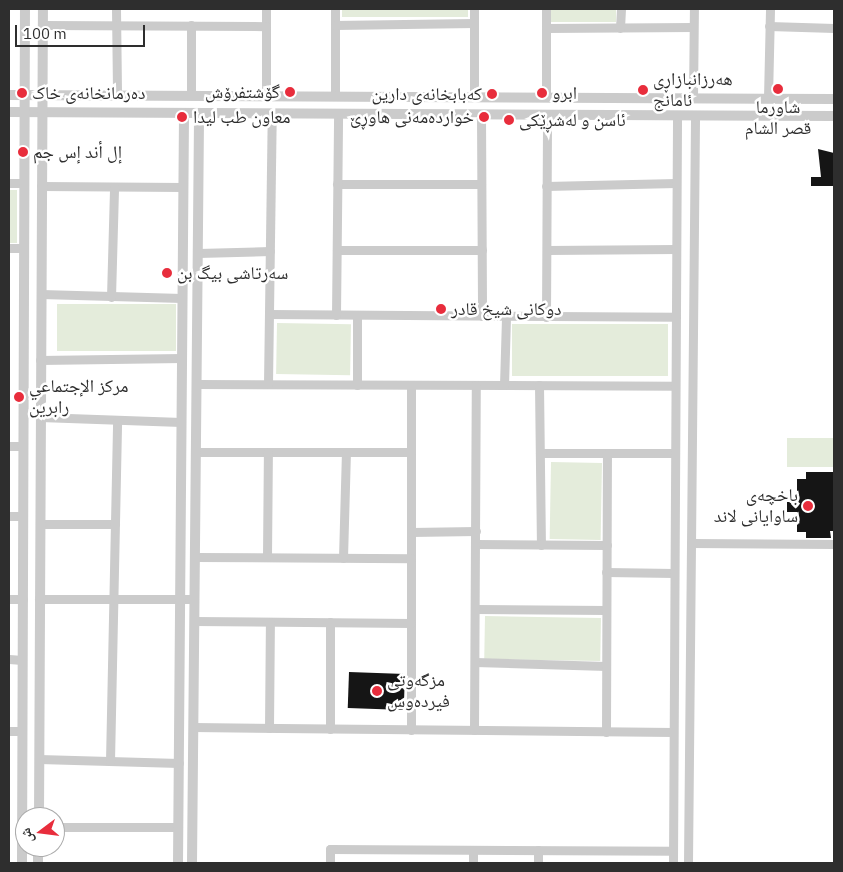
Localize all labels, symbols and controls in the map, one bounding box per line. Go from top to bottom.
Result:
scale bar [18,15,148,47]
text: 100 m [23,24,67,43]
place label: هەرزانبازاڕی ئامانج [653,69,733,112]
place label: گۆشتفرۆش [205,81,280,103]
place label: دەرمانخانەی خاک [32,82,145,104]
place label: ابرو [552,82,577,104]
place label: کەبابخانەی دارین [372,83,482,105]
marker: شاورما قصر الشام [772,83,784,95]
marker: هەرزانبازاڕی ئامانج [637,84,649,96]
marker: گۆشتفرۆش [284,86,296,98]
marker: دەرمانخانەی خاک [16,87,28,99]
marker: ابرو [536,87,548,99]
marker: کەبابخانەی دارین [486,88,498,100]
place label: شاورما قصر الشام [745,97,811,140]
place label: معاون طب لیدا [193,106,290,128]
place label: خواردەمەنی هاوڕێ [350,106,474,128]
place label: ئاسن و لەشڕێکی [519,109,626,131]
marker: معاون طب لیدا [175,110,189,124]
marker: خواردەمەنی هاوڕێ [478,111,490,123]
marker: ئاسن و لەشڕێکی [503,114,515,126]
place label: إل أند إس جم [33,141,122,163]
marker: إل أند إس جم [17,146,29,158]
place label: سەرتاشی بیگ بن [177,262,288,284]
marker: سەرتاشی بیگ بن [161,267,173,279]
place label: دوکانی شیخ قادر [451,298,562,320]
marker: دوکانی شیخ قادر [435,303,447,315]
place label: مركز الإجتماعي رابرين [29,376,128,418]
marker: مركز الإجتماعي رابرين [13,391,25,403]
place label: باخچەی ساوایانی لاند [714,485,798,528]
marker: باخچەی ساوایانی لاند [802,500,814,512]
place label: مزگە‌وتی فیردە‌وس [387,670,450,712]
marker: مزگە‌وتی فیردە‌وس [371,685,383,697]
north arrow [15,807,65,857]
text: ش [16,826,37,845]

